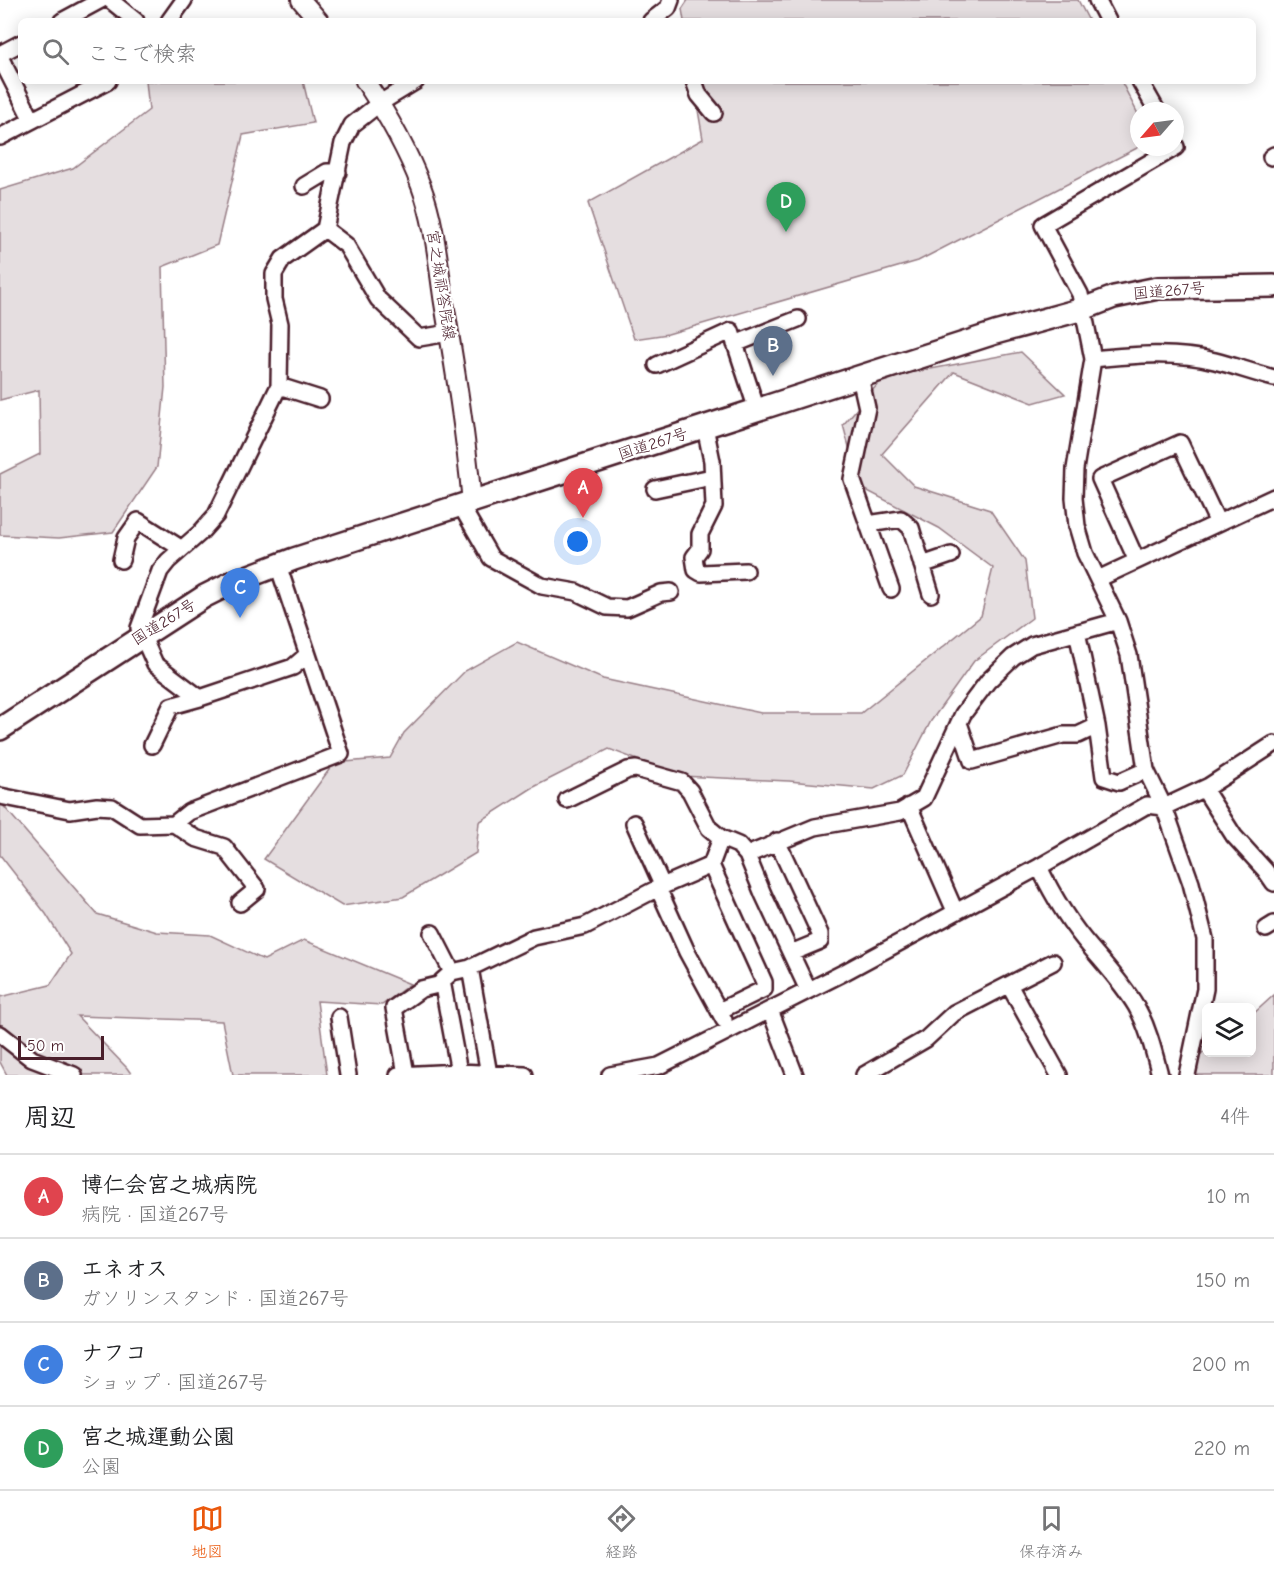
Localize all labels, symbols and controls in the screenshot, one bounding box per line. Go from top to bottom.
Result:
search box [18,18,1256,84]
icon: search [39,35,72,68]
text: ここで検索 [87,41,197,67]
north arrow [1130,102,1184,156]
pin: D [766,182,806,232]
street label: 宮之城祁答院線 [423,228,459,342]
street label: 国道267号 [1132,279,1206,303]
pin: B [754,326,792,376]
street label: 国道267号 [616,424,690,464]
pin: A [564,468,602,518]
your location [563,527,592,556]
pin: C [220,568,260,618]
street label: 国道267号 [128,595,200,649]
map controls [1202,1003,1256,1057]
button: layers [1202,1003,1256,1057]
scale bar [18,1033,104,1060]
text: 50 m [27,1037,64,1055]
text: 周辺 [24,1103,76,1133]
text: 4件 [1220,1105,1250,1128]
text: 博仁会宮之城病院 [81,1172,257,1198]
text: A [38,1185,49,1208]
text: 10 m [1207,1185,1250,1208]
text: 病院 · 国道267号 [81,1203,229,1226]
text: エネオス [81,1256,168,1282]
text: B [37,1269,50,1292]
text: 150 m [1196,1269,1250,1292]
text: ガソリンスタンド · 国道267号 [81,1287,349,1310]
text: ナフコ [81,1340,147,1366]
text: C [37,1353,50,1376]
text: 200 m [1192,1353,1250,1376]
text: ショップ · 国道267号 [81,1371,268,1394]
text: 宮之城運動公園 [81,1424,235,1450]
text: D [37,1437,50,1460]
text: 220 m [1194,1437,1250,1460]
text: 公園 [81,1455,121,1478]
tab: 地図 [191,1502,224,1562]
tab: 経路 [605,1502,638,1562]
tab: 保存済み [1019,1502,1083,1562]

